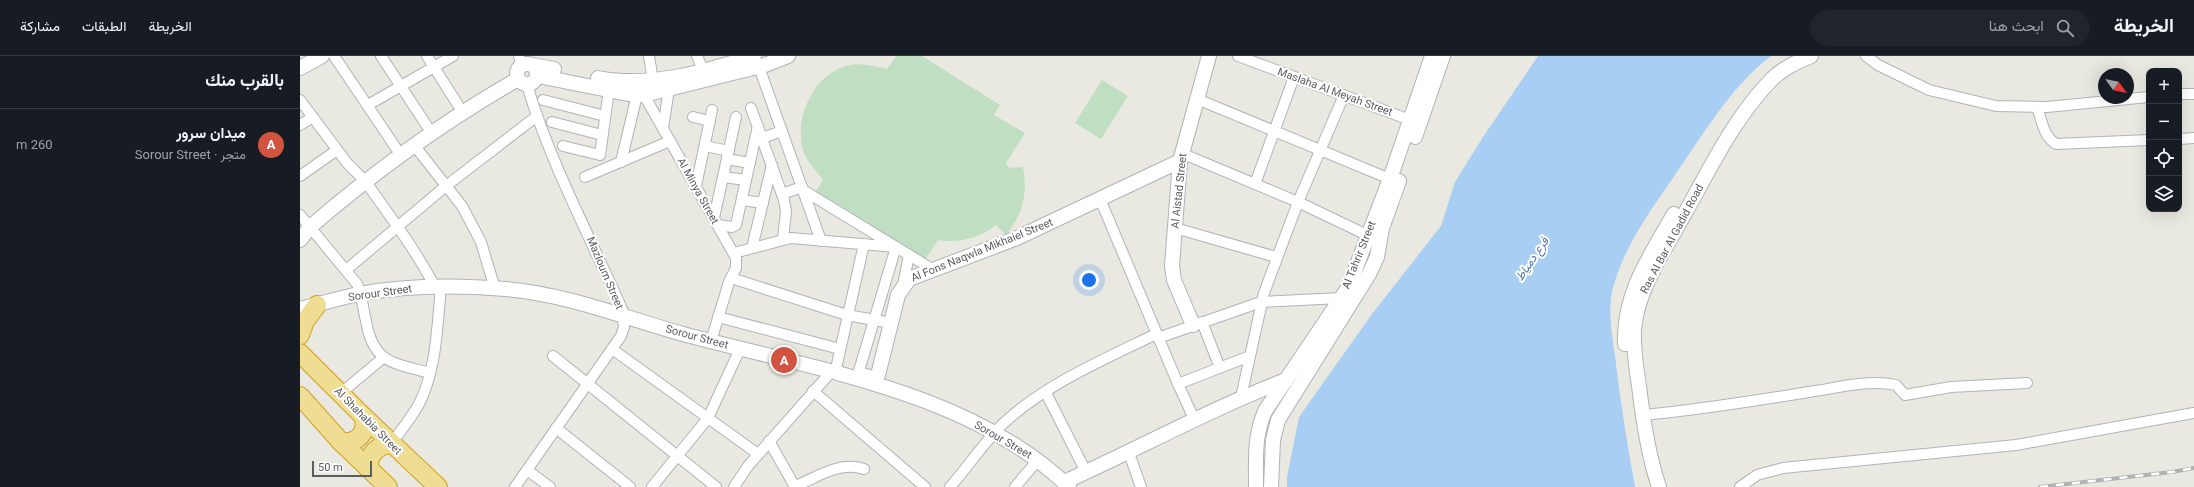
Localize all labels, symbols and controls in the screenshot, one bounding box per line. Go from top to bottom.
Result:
search box [1810,10,2090,46]
text: الخريطة [2114,14,2174,37]
text: ابحث هنا [1989,17,2044,35]
icon: search [2054,17,2076,39]
text: مشاركة [20,18,60,34]
text: الطبقات [82,18,126,34]
text: الخريطة [148,18,192,34]
street label: Maslaha Al Meyah Street [1276,65,1395,119]
north arrow [2098,68,2134,104]
map controls [2146,68,2182,212]
button: + [2146,68,2182,104]
text: بالقرب منك [205,70,284,90]
button: − [2146,104,2182,140]
text: ميدان سرور [176,124,246,142]
text: 260 m [16,137,53,152]
text: A [267,137,275,152]
button: locate [2146,140,2182,176]
text: متجر · Sorour Street [135,147,246,162]
street label: Al Aistad Street [1169,152,1189,229]
street label: Al Minya Street [674,156,722,227]
button: layers [2146,176,2182,212]
street label: Ras Al Bar Al Gadid Road [1638,182,1706,296]
street label: Al Fons Naqwla Mikhaiel Street [909,215,1055,284]
street label: Al Tahrir Street [1339,219,1379,291]
water label: فرع دمياط [1512,234,1553,284]
street label: Mazloum Street [584,235,626,312]
your location [1079,270,1099,290]
street label: Sorour Street [347,282,413,304]
street label: Sorour Street [664,322,730,352]
pin: A [771,345,797,375]
street label: Al Shahabia Street [332,385,405,458]
street label: Sorour Street [972,418,1034,462]
scale bar [312,459,372,478]
text: 50 m [318,461,343,474]

